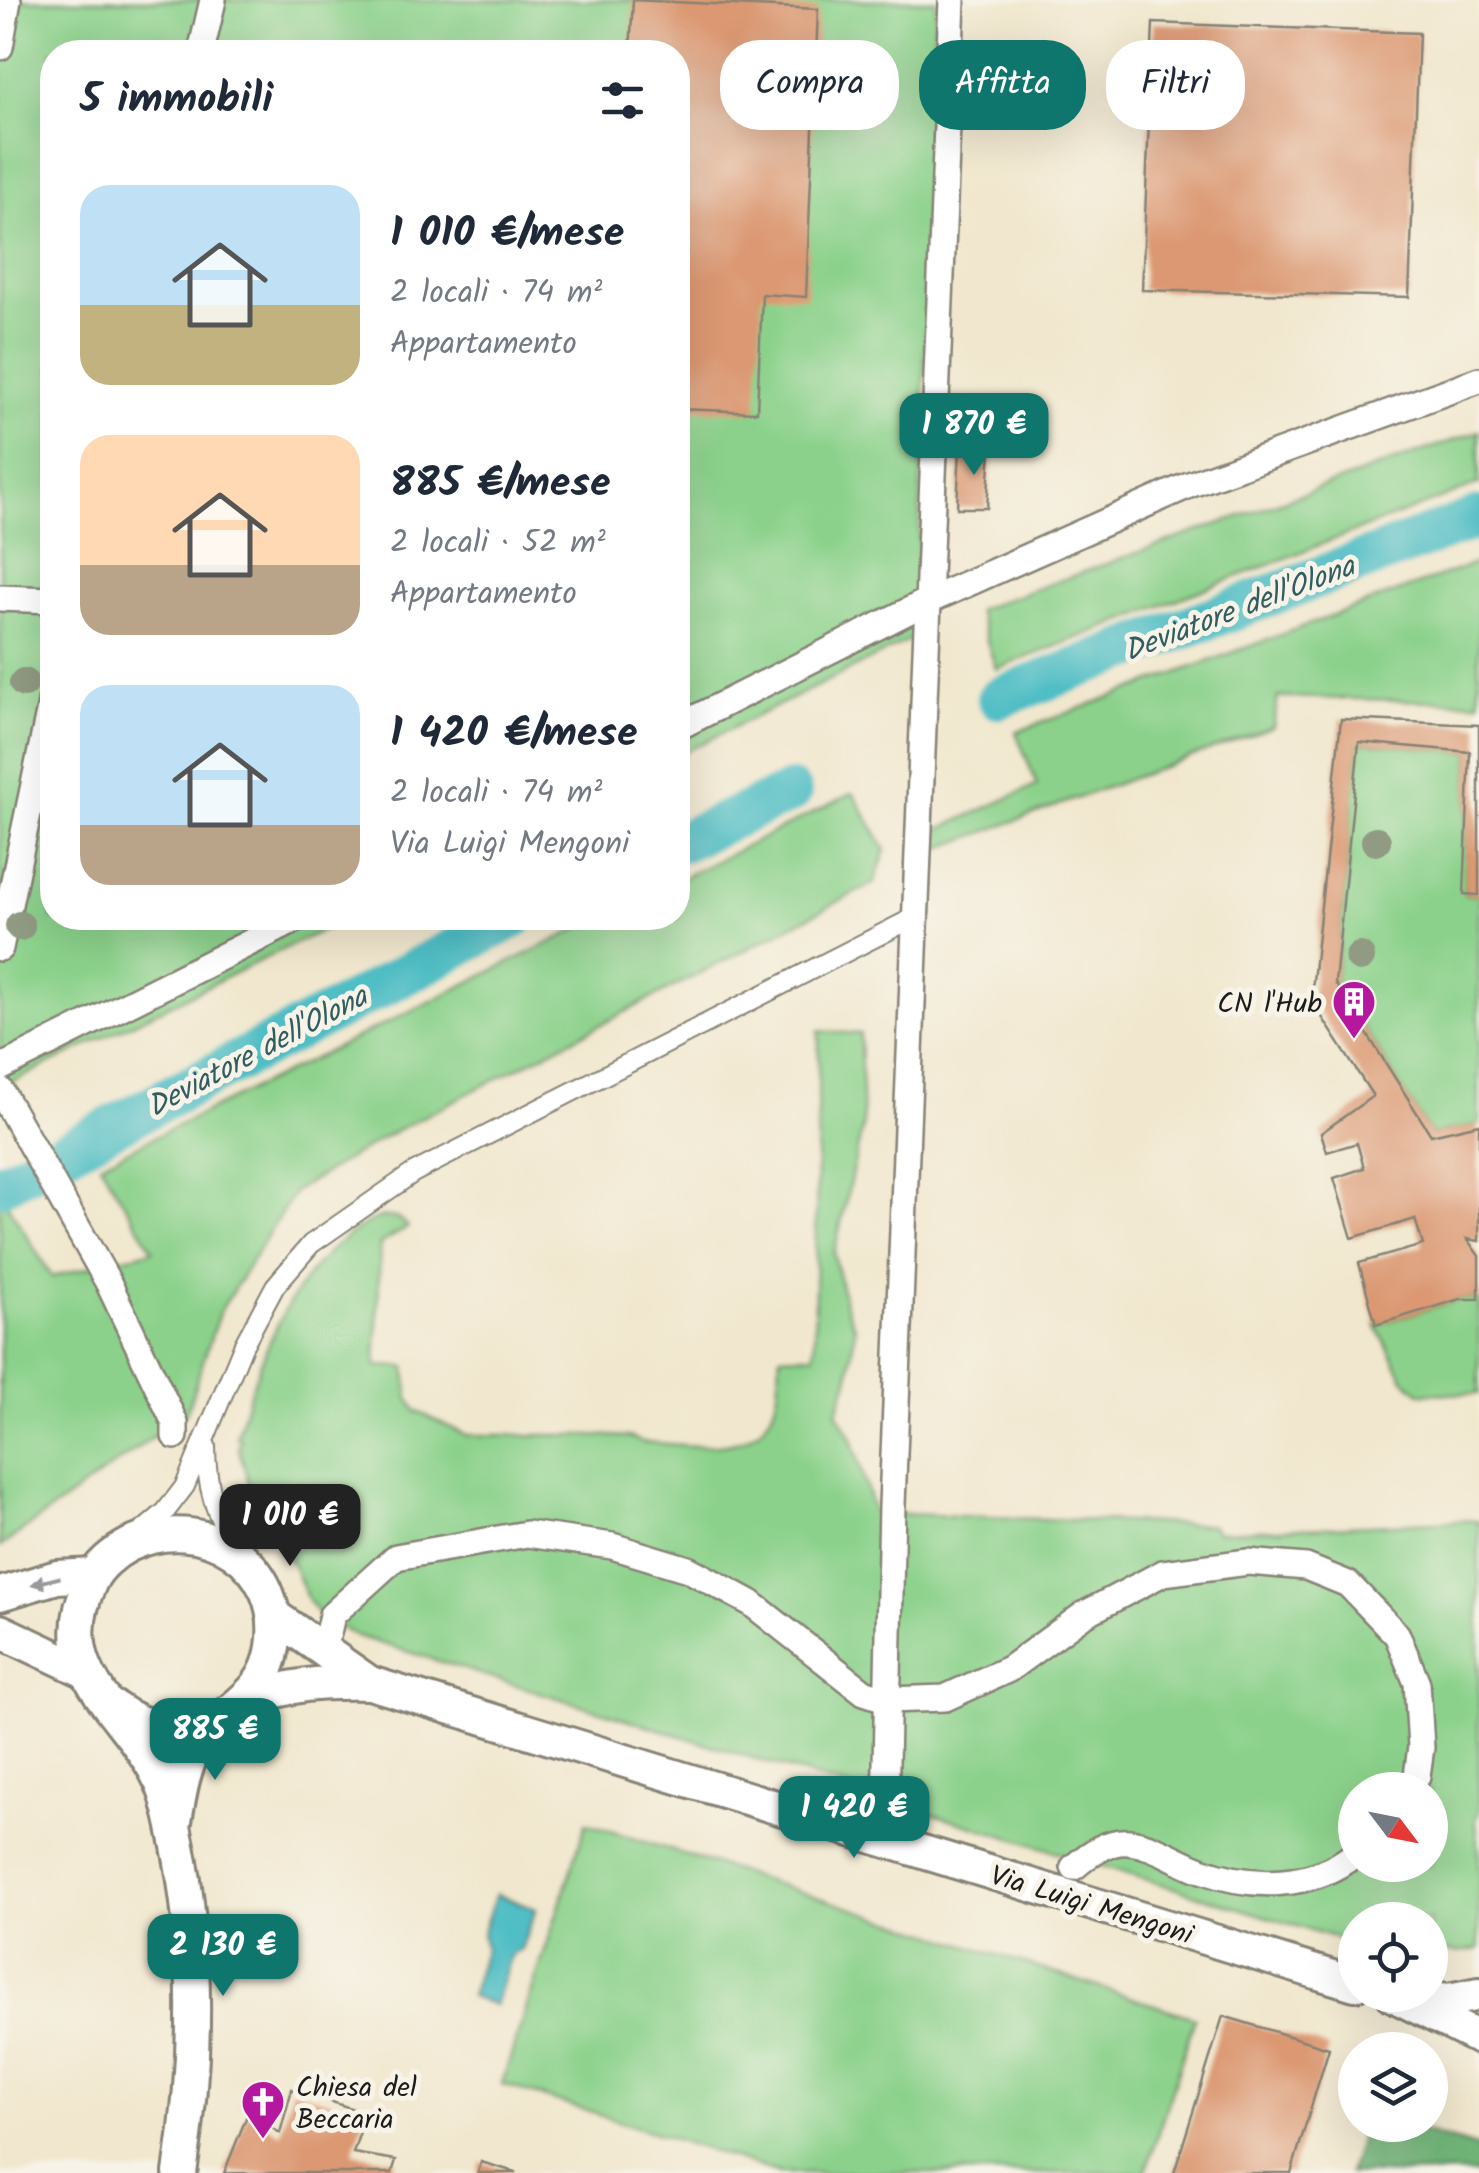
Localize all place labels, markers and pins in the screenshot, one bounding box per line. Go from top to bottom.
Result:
pin: 1 870 € [882,393,1066,478]
building icon: CN l'Hub [1331,979,1377,1040]
place label: CN l'Hub [1217,982,1322,1027]
pin: 1 010 € [198,1484,382,1569]
pin: 885 € [145,1698,285,1783]
pin: 1 420 € [762,1776,946,1861]
pin: 2 130 € [131,1914,315,1999]
place label: Chiesa del Beccaria [296,2066,417,2143]
church icon: Chiesa del Beccaria [240,2079,286,2140]

